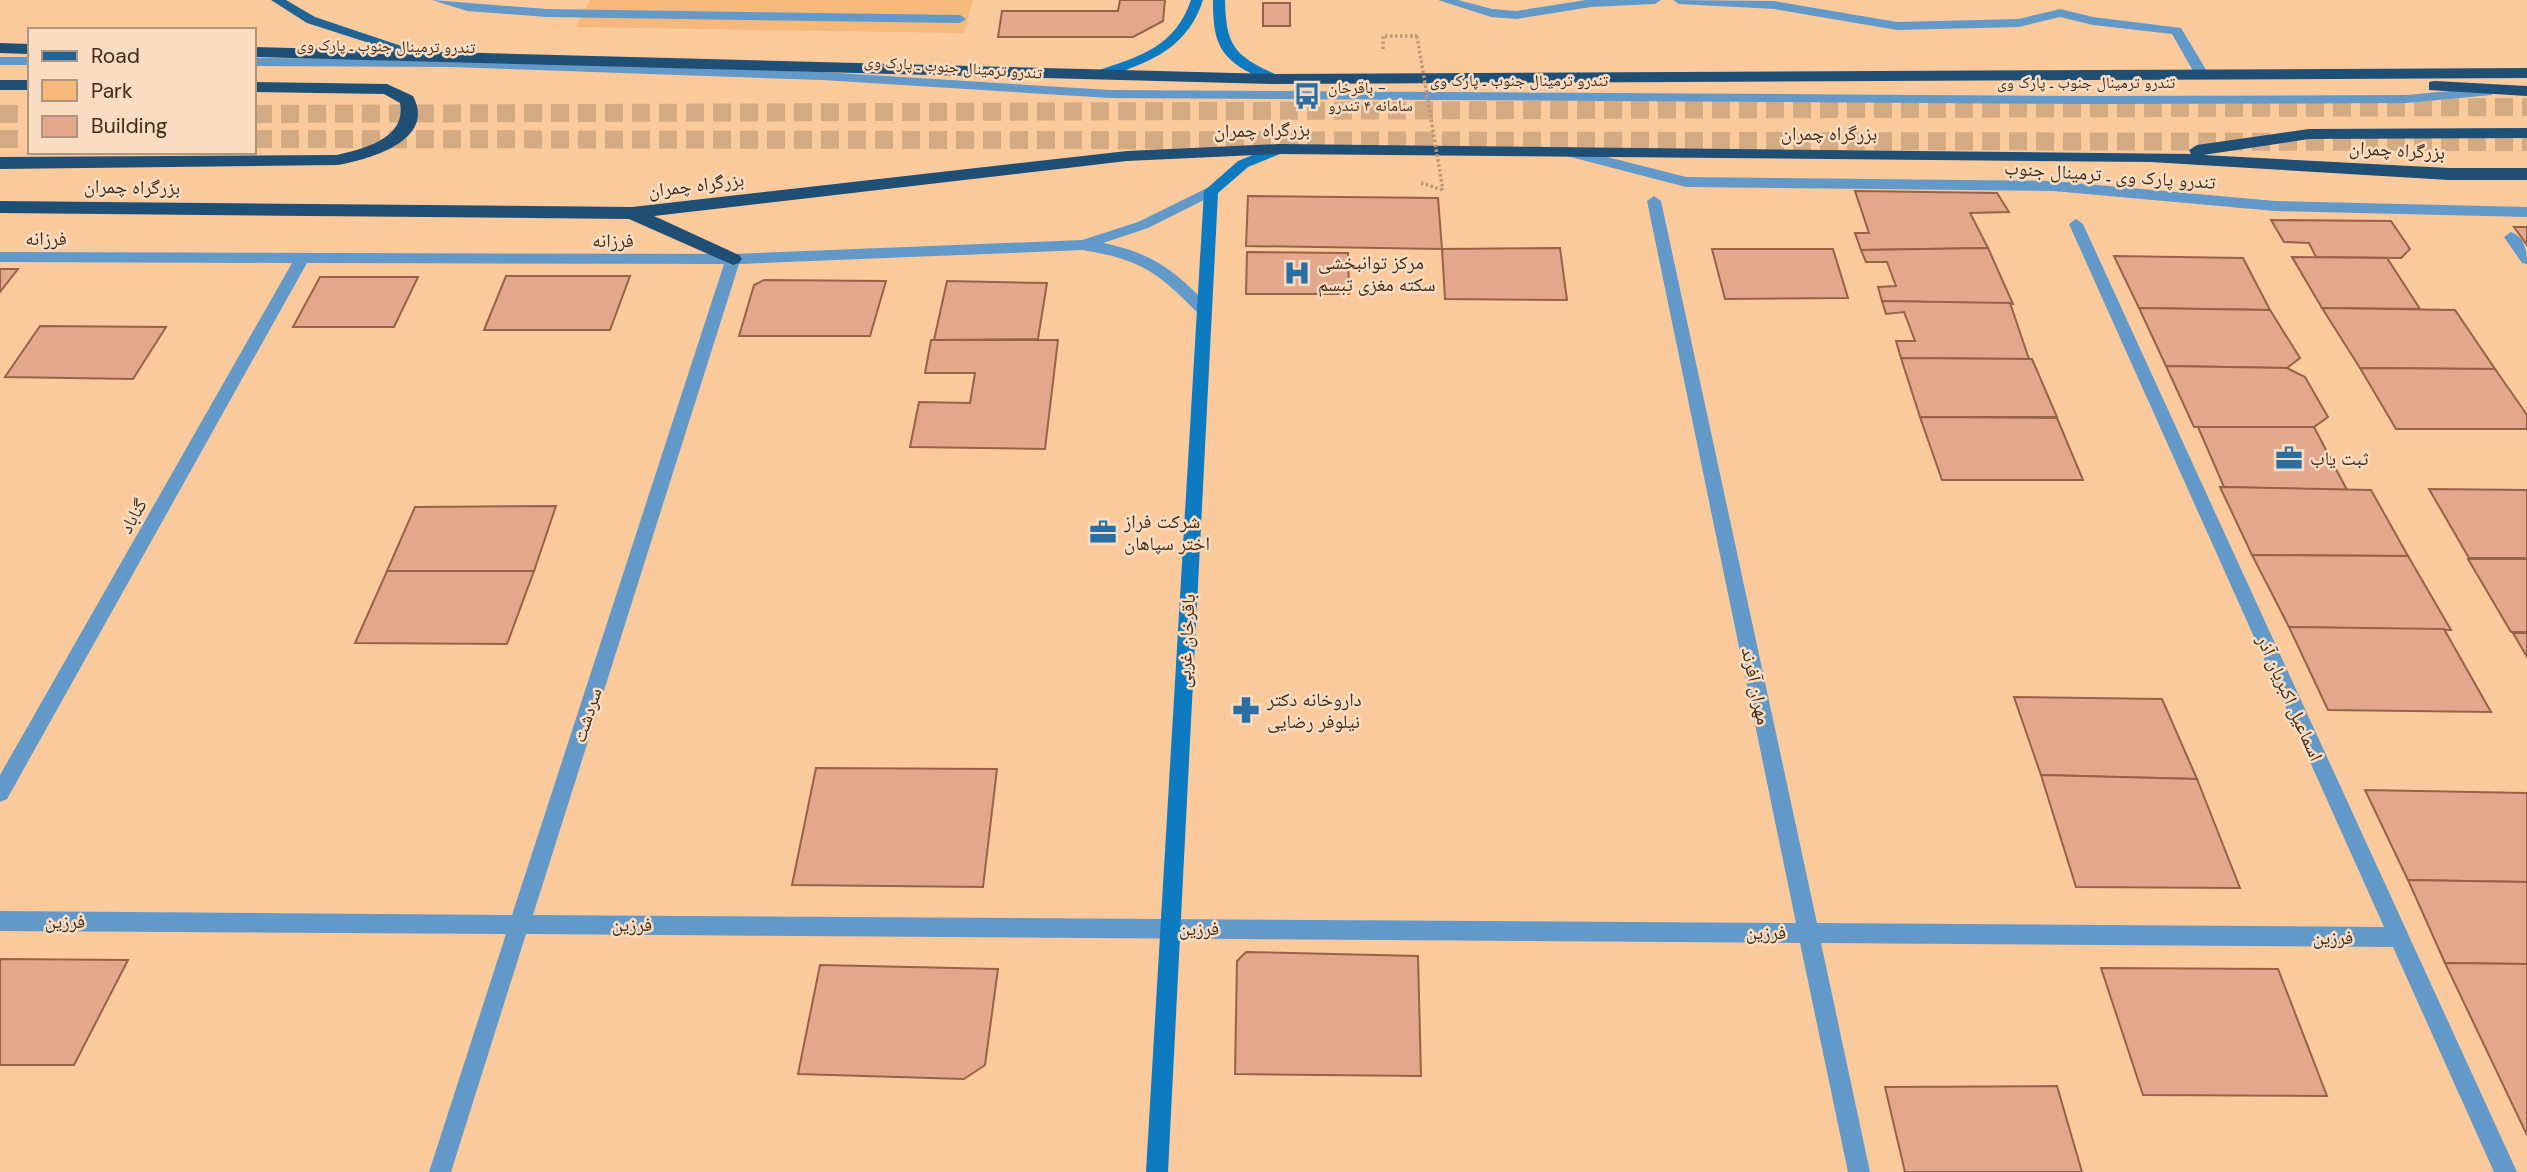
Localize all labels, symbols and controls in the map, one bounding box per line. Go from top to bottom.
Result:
legend [28,28,256,154]
street label: تندرو ترمینال جنوب ـ پارک وی [297,34,476,58]
text: Road [91,42,140,70]
street label: تندرو ترمینال جنوب ـ پارک وی [863,50,1043,84]
street label: تندرو ترمینال جنوب ـ پارک وی [1430,70,1609,91]
street label: تندرو ترمینال جنوب ـ پارک وی [1997,72,2176,93]
text: Park [91,77,133,105]
place label: باقرخان - سامانه ۴ تندرو [1328,77,1413,116]
bus stop icon: باقرخان - سامانه ۴ تندرو [1292,81,1322,111]
text: Building [91,112,168,140]
street label: بزرگراه چمران [1214,117,1310,143]
street label: بزرگراه چمران [1781,121,1877,146]
street label: بزرگراه چمران [2348,135,2446,165]
street label: تندرو پارک وی ـ ترمینال جنوب [2003,155,2217,195]
street label: بزرگراه چمران [647,167,745,203]
street label: بزرگراه چمران [84,174,180,200]
street label: فرزانه [25,226,67,251]
street label: فرزانه [592,228,634,253]
place label: مرکز توانبخشی سکته مغزی تبسم [1318,250,1435,297]
hospital icon: مرکز توانبخشی سکته مغزی تبسم [1282,258,1312,288]
office icon: ثبت یاب [2274,443,2304,473]
place label: ثبت یاب [2310,446,2369,471]
street label: گناباد [113,494,153,538]
place label: شرکت فراز اختر سپاهان [1123,509,1210,556]
office icon: شرکت فراز اختر سپاهان [1088,517,1118,547]
street label: باقرخان غربی [1171,593,1201,689]
street label: اسماعیل اکبریان آذر [2251,630,2329,765]
street label: مهران آفرند [1736,645,1776,727]
street label: سردشت [566,684,608,746]
place label: داروخانه دکتر نیلوفر رضایی [1266,687,1362,734]
pharmacy icon: داروخانه دکتر نیلوفر رضایی [1231,695,1261,725]
street label: فرزین [45,909,85,934]
street label: فرزین [612,912,652,937]
street label: فرزین [1179,916,1219,941]
street label: فرزین [1746,920,1786,945]
street label: فرزین [2313,925,2353,950]

